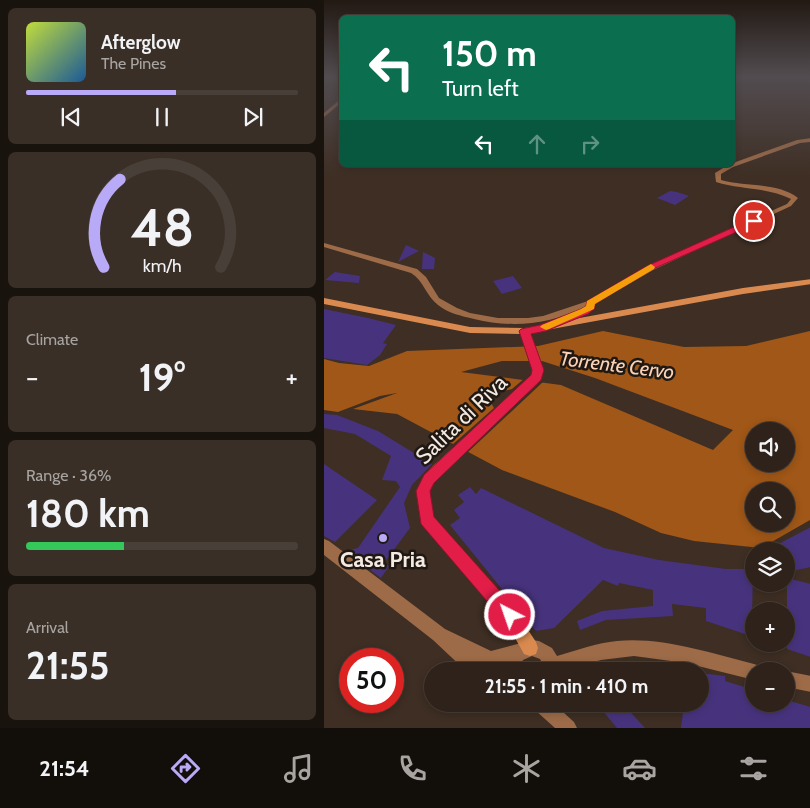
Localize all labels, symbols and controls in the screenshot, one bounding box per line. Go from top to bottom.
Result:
text: Afterglow [101,31,181,54]
text: 150 m [442,32,537,75]
icon: left [359,35,424,100]
text: The Pines [101,54,166,73]
text: Turn left [442,75,519,102]
icon: previous [57,103,85,131]
icon: pause [148,103,176,131]
icon: next [239,103,267,131]
icon: left [470,130,498,158]
icon: ahead [523,130,551,158]
icon: right [576,130,604,158]
text: 48 [130,196,194,259]
pin [733,200,775,242]
icon: arrive [740,207,768,235]
text: km/h [142,255,182,276]
text: Climate [26,330,78,349]
water label: Torrente Cervo [558,346,676,384]
text: 19° [139,354,185,401]
text: − [26,360,38,394]
text: + [286,360,298,394]
street label: Salita di Riva [410,369,513,470]
map controls [745,422,795,712]
button: sound [745,422,795,472]
text: Range · 36% [26,466,112,485]
button: search [745,482,795,532]
text: 180 km [26,490,150,537]
marker: Casa Pria [377,532,389,544]
button: layers [745,542,795,592]
place label: Casa Pria [340,546,426,573]
position arrow [483,588,535,640]
button: + [745,602,795,652]
text: Arrival [26,618,69,637]
text: 21:55 [26,642,109,689]
speed limit sign: 50 [339,648,404,713]
button: − [745,662,795,712]
text: 21:55 · 1 min · 410 m [485,675,648,698]
icon: directions [168,751,203,786]
icon: music [281,751,316,786]
icon: phone [395,751,430,786]
icon: climate [509,751,544,786]
icon: car [622,751,657,786]
icon: filters [736,751,771,786]
text: 21:54 [39,755,89,782]

